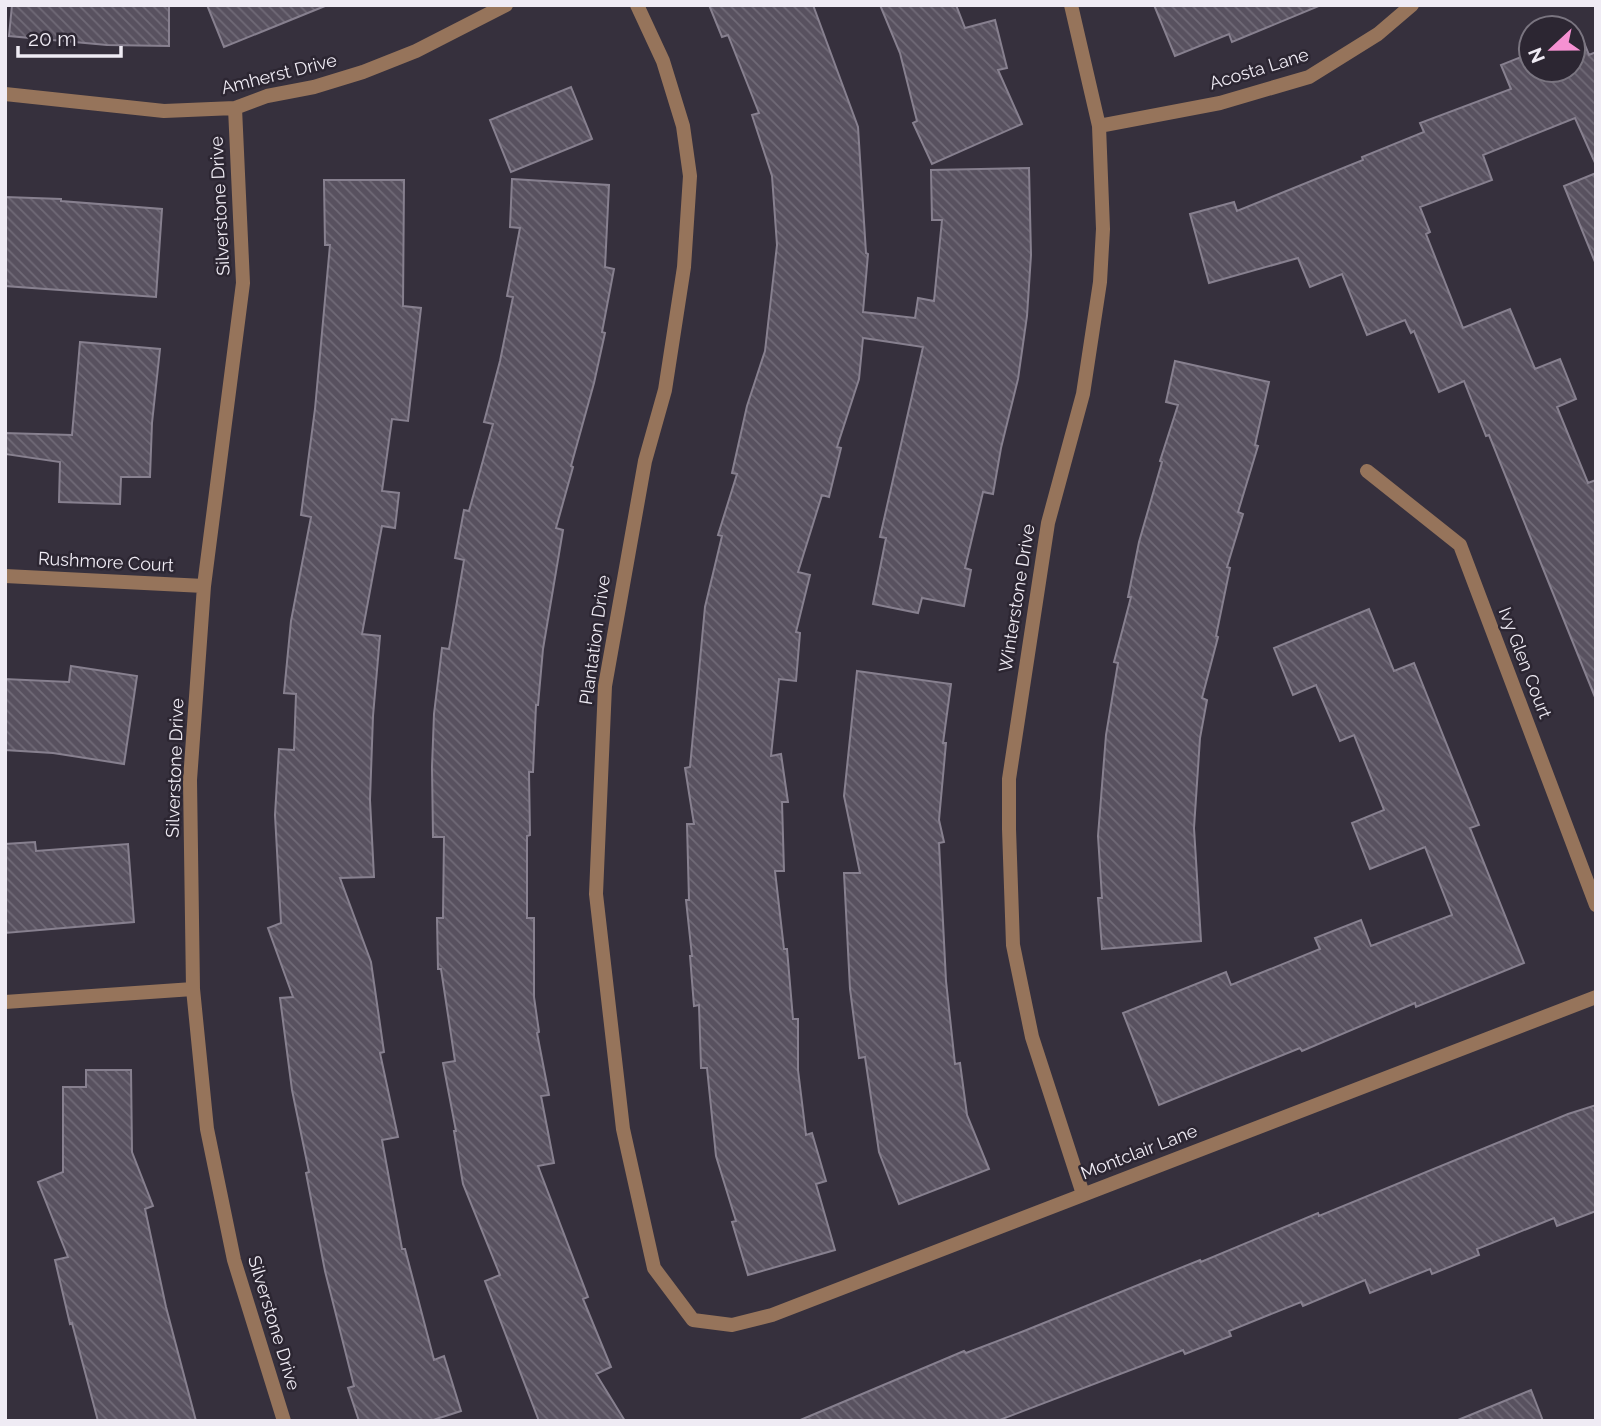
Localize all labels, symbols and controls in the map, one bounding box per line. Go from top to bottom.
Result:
scale bar [18,14,121,58]
north arrow [1517,14,1587,84]
text: 20 m [28,26,76,51]
street label: Acosta Lane [1207,43,1312,94]
text: N [1523,45,1549,66]
street label: Amherst Drive [219,49,339,98]
street label: Silverstone Drive [205,135,234,276]
street label: Winterstone Drive [994,522,1039,674]
street label: Rushmore Court [38,547,174,576]
street label: Plantation Drive [575,573,614,706]
street label: Ivy Glen Court [1495,604,1556,721]
street label: Silverstone Drive [162,697,187,838]
street label: Montclair Lane [1078,1120,1200,1183]
street label: Silverstone Drive [244,1253,305,1393]

